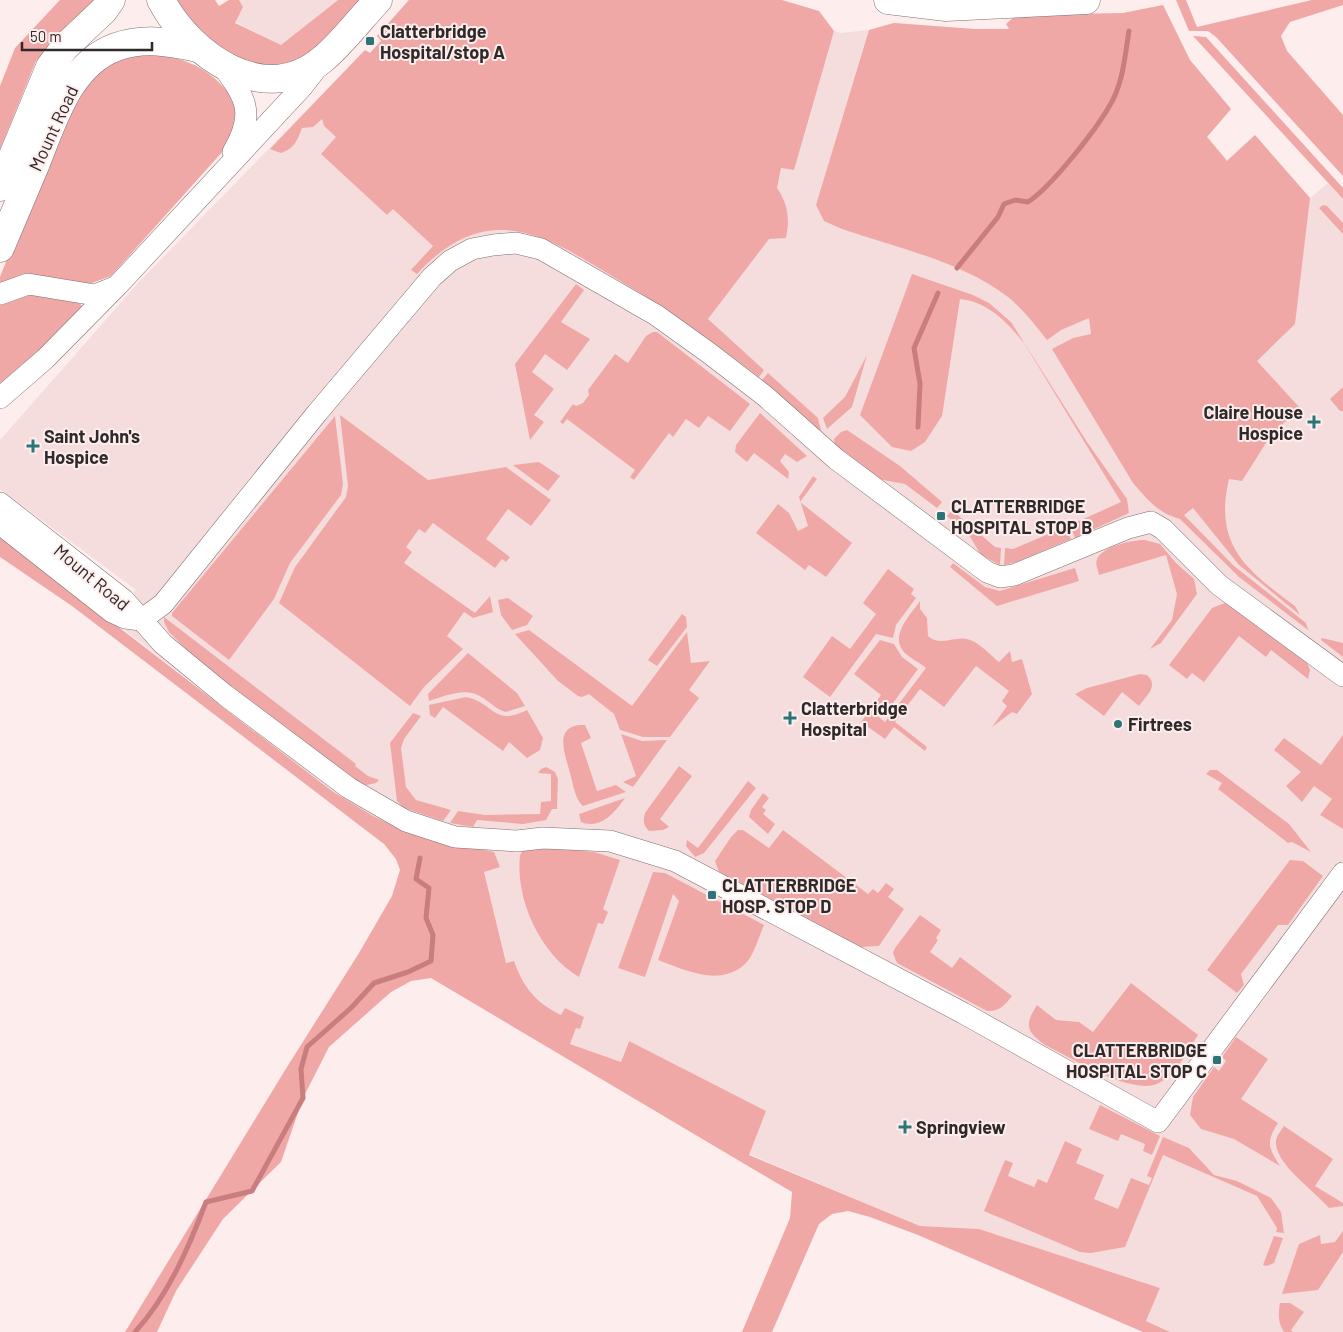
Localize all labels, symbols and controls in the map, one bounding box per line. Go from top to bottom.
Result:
scale bar [22,20,152,52]
place label: Clatterbridge Hospital/stop A [380,20,505,63]
text: 50 m [30,27,62,45]
marker: Clatterbridge Hospital/stop A [364,35,376,47]
street label: Mount Road [24,82,82,174]
place label: Claire House Hospice [1203,401,1303,444]
marker: Claire House Hospice [1307,415,1321,429]
place label: Saint John's Hospice [44,425,140,468]
marker: Saint John's Hospice [26,439,40,453]
place label: CLATTERBRIDGE HOSPITAL STOP B [951,495,1092,538]
marker: CLATTERBRIDGE HOSPITAL STOP B [935,510,947,522]
street label: Mount Road [50,539,134,615]
place label: Clatterbridge Hospital [801,697,908,740]
marker: Clatterbridge Hospital [783,711,797,725]
place label: Firtrees [1128,713,1192,735]
marker: Firtrees [1112,718,1124,730]
place label: CLATTERBRIDGE HOSP. STOP D [722,874,856,917]
marker: CLATTERBRIDGE HOSP. STOP D [706,889,718,901]
place label: CLATTERBRIDGE HOSPITAL STOP C [1066,1039,1207,1082]
marker: CLATTERBRIDGE HOSPITAL STOP C [1211,1054,1223,1066]
place label: Springview [916,1116,1006,1138]
marker: Springview [898,1120,912,1134]

